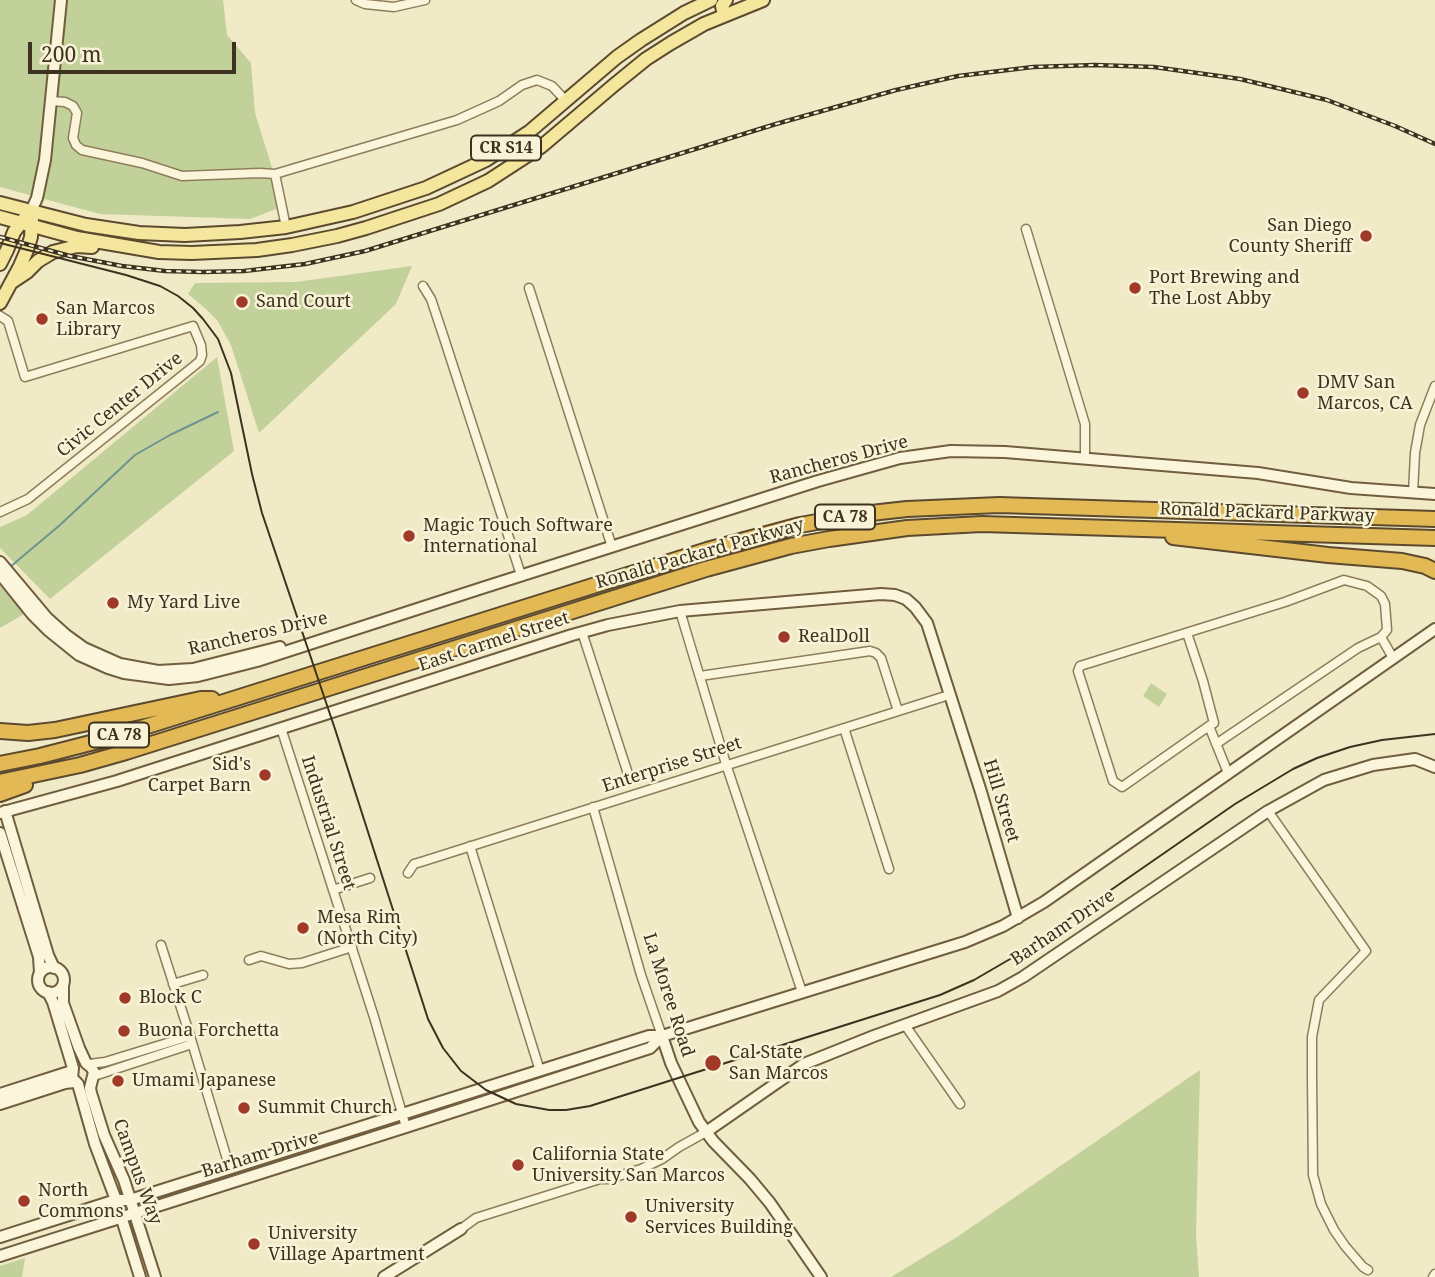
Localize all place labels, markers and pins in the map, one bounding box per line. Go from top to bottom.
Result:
place label: San Diego County Sheriff [1229,215,1352,258]
marker: San Diego County Sheriff [1358,228,1374,244]
place label: Port Brewing and The Lost Abby [1149,267,1300,310]
marker: Port Brewing and The Lost Abby [1127,280,1143,296]
place label: Sand Court [256,291,351,313]
marker: Sand Court [234,294,250,310]
place label: San Marcos Library [56,298,155,340]
marker: San Marcos Library [34,311,50,327]
place label: DMV San Marcos, CA [1317,372,1413,414]
marker: DMV San Marcos, CA [1295,385,1311,401]
place label: Magic Touch Software International [423,515,613,558]
marker: Magic Touch Software International [401,528,417,544]
place label: My Yard Live [127,592,240,614]
marker: My Yard Live [105,595,121,611]
place label: RealDoll [798,626,870,648]
marker: RealDoll [776,629,792,645]
place label: Sid's Carpet Barn [148,754,251,796]
marker: Sid's Carpet Barn [257,767,273,783]
place label: Mesa Rim (North City) [317,907,418,950]
marker: Mesa Rim (North City) [295,920,311,936]
place label: Block C [139,987,202,1009]
marker: Block C [117,990,133,1006]
place label: Buona Forchetta [138,1020,279,1042]
marker: Buona Forchetta [116,1023,132,1039]
place label: Cal State San Marcos [729,1042,828,1084]
marker: Cal State San Marcos [703,1053,723,1073]
place label: Umami Japanese [132,1070,276,1092]
marker: Umami Japanese [110,1073,126,1089]
place label: Summit Church [258,1097,393,1119]
marker: Summit Church [236,1100,252,1116]
place label: California State University San Marcos [532,1144,725,1186]
marker: California State University San Marcos [510,1157,526,1173]
place label: North Commons [38,1180,124,1222]
marker: North Commons [16,1193,32,1209]
place label: University Services Building [645,1196,793,1238]
marker: University Services Building [623,1209,639,1225]
place label: University Village Apartment [268,1223,424,1266]
marker: University Village Apartment [246,1236,262,1252]

